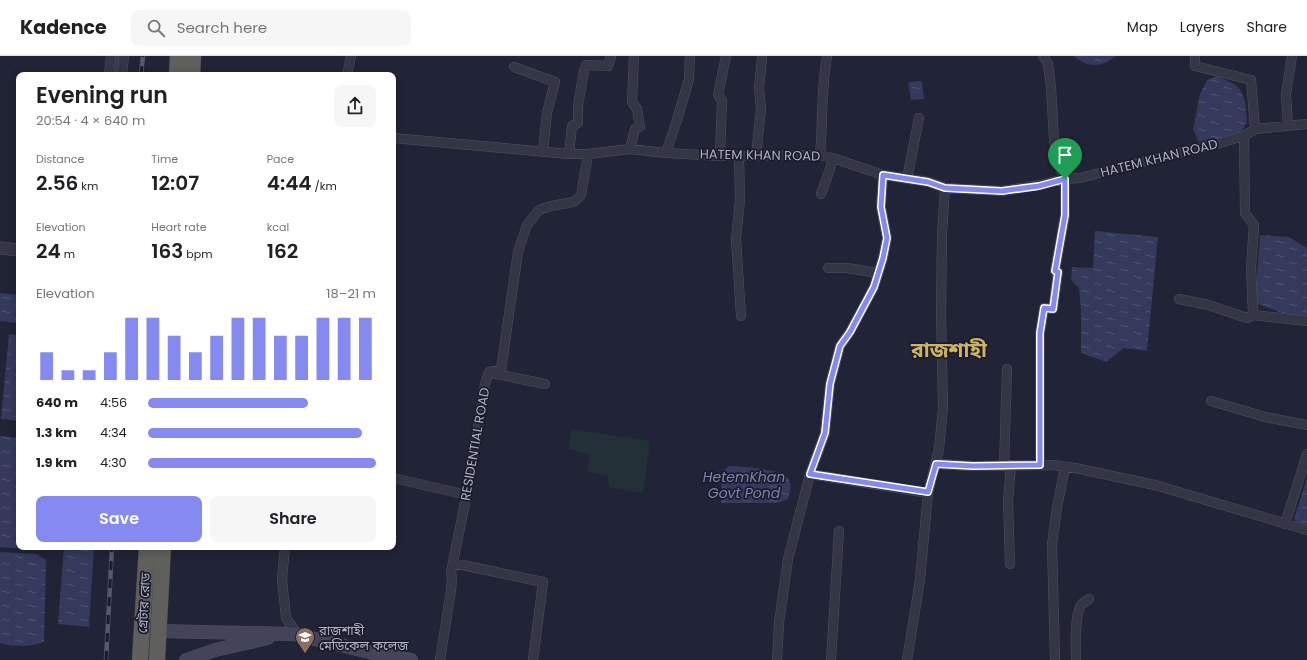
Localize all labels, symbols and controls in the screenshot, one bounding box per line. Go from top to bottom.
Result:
search box [131,10,411,46]
text: Kadence [20,14,107,41]
icon: search [145,17,167,39]
text: Search here [177,17,267,38]
text: Map [1127,17,1158,37]
text: Layers [1180,17,1224,37]
text: Share [1246,17,1287,37]
text: Evening run [36,80,168,111]
button: share [334,85,376,127]
text: 20:54 · 4 × 640 m [36,111,145,130]
street label: HATEM KHAN ROAD [1098,134,1220,182]
pin [1048,138,1082,179]
street label: HATEM KHAN ROAD [700,144,820,166]
icon: arrive [1054,144,1076,166]
text: Distance [36,151,84,167]
text: Time [151,151,178,167]
text: Pace [267,151,294,167]
text: 2.56 [36,169,78,197]
text: 12:07 [151,169,199,197]
text: 4:44 [267,169,312,197]
text: km [78,178,98,194]
text: /km [312,178,337,194]
text: Elevation [36,219,86,235]
text: Heart rate [151,219,207,235]
text: kcal [267,219,289,235]
text: 24 [36,237,61,265]
text: 163 [151,237,183,265]
text: 162 [267,237,298,265]
text: m [61,246,75,262]
text: bpm [183,246,213,262]
text: Elevation [36,284,95,303]
text: 18–21 m [326,284,376,303]
district label: রাজশাহী [910,335,988,364]
street label: RESIDENTIAL ROAD [456,386,494,502]
text: 640 m [36,393,78,412]
text: 4:56 [100,393,127,412]
text: 1.3 km [36,423,77,442]
text: 4:34 [100,423,127,442]
text: 1.9 km [36,453,77,472]
text: 4:30 [100,453,127,472]
water label: HetemKhan Govt Pond [703,467,785,503]
button: Save [36,496,202,542]
button: Share [210,496,376,542]
street label: গ্রেটার রোড [133,571,155,634]
place label: রাজশাহী মেডিকেল কলেজ [318,621,409,655]
school or university icon: রাজশাহী মেডিকেল কলেজ [294,626,316,654]

